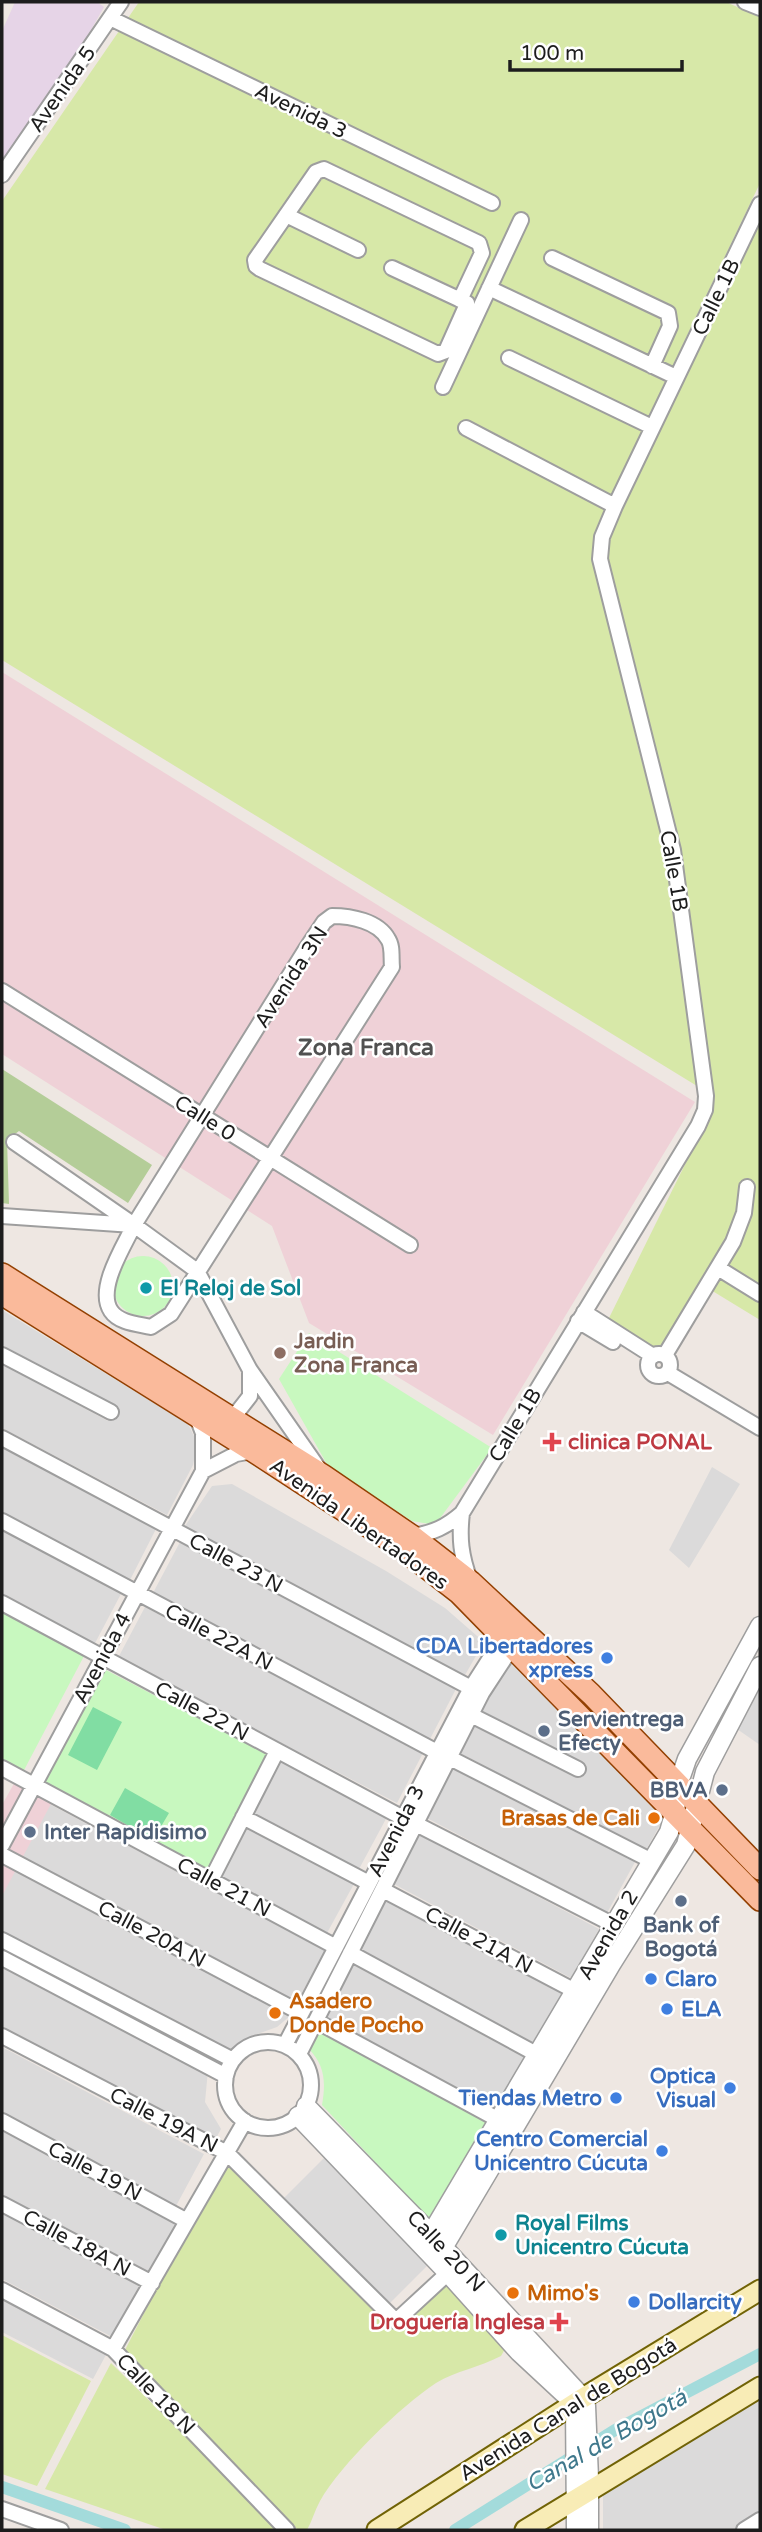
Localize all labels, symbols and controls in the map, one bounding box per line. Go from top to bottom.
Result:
scale bar [510,28,682,72]
street label: Avenida 5 [24,41,101,137]
text: 100 m [520,41,584,66]
street label: Avenida 3 [251,78,351,144]
street label: Calle 1B [687,255,746,340]
street label: Calle 1B [654,829,693,914]
street label: Avenida 3N [249,922,334,1033]
district label: Zona Franca [298,1034,434,1062]
street label: Calle 0 [170,1090,240,1147]
place label: El Reloj de Sol [160,1276,301,1301]
marker: El Reloj de Sol [138,1280,154,1296]
place label: Jardin Zona Franca [293,1329,418,1378]
marker: Jardin Zona Franca [272,1345,288,1361]
street label: Calle 1B [484,1384,547,1467]
place label: clinica PONAL [568,1430,713,1455]
marker: clinica PONAL [542,1432,562,1452]
street label: Avenida Libertadores [265,1453,453,1596]
street label: Calle 23 N [184,1528,287,1599]
street label: Calle 22A N [161,1599,277,1676]
street label: Avenida 4 [68,1608,137,1708]
place label: CDA Libertadores xpress [416,1634,593,1683]
marker: CDA Libertadores xpress [599,1650,615,1666]
street label: Calle 22 N [150,1676,253,1747]
place label: Servientrega Efecty [558,1707,684,1756]
marker: Servientrega Efecty [536,1723,552,1739]
place label: BBVA [650,1778,708,1803]
street label: Avenida 3 [363,1781,430,1881]
marker: BBVA [714,1782,730,1798]
place label: Brasas de Cali [501,1806,640,1831]
marker: Brasas de Cali [646,1810,662,1826]
place label: Inter Rapídisimo [44,1820,207,1845]
marker: Inter Rapídisimo [22,1824,38,1840]
street label: Calle 21 N [172,1852,275,1923]
street label: Avenida 2 [573,1886,644,1985]
marker: Bank of Bogotá [673,1893,689,1909]
street label: Calle 20A N [94,1896,210,1973]
street label: Calle 21A N [421,1902,537,1979]
place label: Bank of Bogotá [643,1913,720,1962]
place label: Claro [665,1967,717,1992]
marker: Claro [643,1971,659,1987]
place label: Asadero Donde Pocho [289,1989,424,2038]
place label: ELA [681,1997,722,2022]
marker: ELA [659,2001,675,2017]
marker: Asadero Donde Pocho [267,2005,283,2021]
place label: Optica Visual [650,2064,716,2113]
marker: Optica Visual [722,2080,738,2096]
street label: Calle 19A N [105,2082,222,2158]
place label: Tiendas Metro [458,2086,602,2111]
marker: Tiendas Metro [608,2090,624,2106]
place label: Centro Comercial Unicentro Cúcuta [474,2127,648,2176]
street label: Calle 19 N [43,2136,146,2207]
marker: Centro Comercial Unicentro Cúcuta [654,2143,670,2159]
street label: Calle 18A N [19,2205,135,2282]
street label: Calle 20 N [401,2205,490,2297]
place label: Royal Films Unicentro Cúcuta [515,2211,689,2260]
marker: Royal Films Unicentro Cúcuta [493,2227,509,2243]
place label: Mimo's [527,2281,599,2306]
marker: Mimo's [505,2285,521,2301]
place label: Dollarcity [648,2290,742,2315]
marker: Dollarcity [626,2294,642,2310]
place label: Droguería Inglesa [370,2310,545,2335]
marker: Droguería Inglesa [551,2314,567,2330]
street label: Avenida Canal de Bogotá [455,2332,681,2486]
street label: Calle 18 N [111,2349,200,2440]
water label: Canal de Bogotá [521,2383,691,2497]

